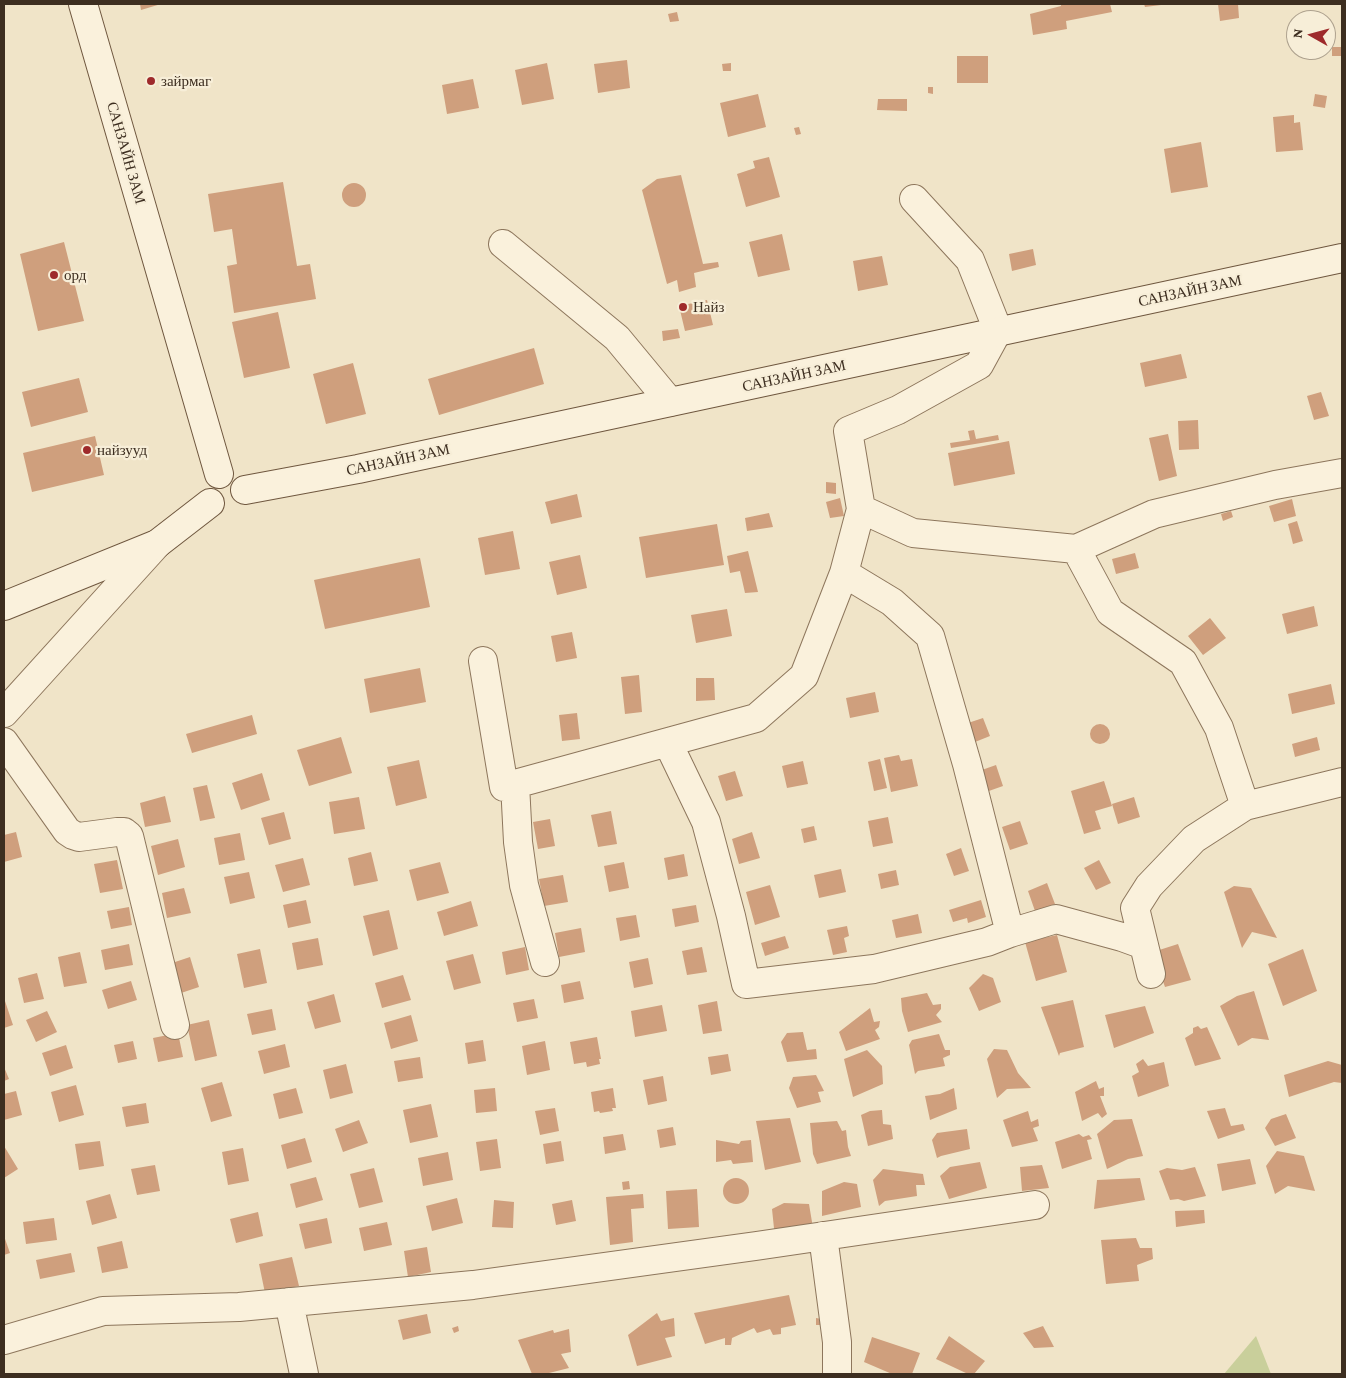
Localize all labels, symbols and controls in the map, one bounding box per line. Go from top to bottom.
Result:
north arrow [1286,10,1336,60]
text: N [1289,28,1306,39]
place label: зайрмаг [161,72,211,90]
marker: зайрмаг [145,75,157,87]
street label: САНЗАЙН ЗАМ [103,100,149,206]
place label: орд [64,266,86,284]
marker: орд [48,269,60,281]
street label: САНЗАЙН ЗАМ [1137,271,1243,311]
place label: Найз [693,298,724,316]
marker: Найз [677,301,689,313]
street label: САНЗАЙН ЗАМ [741,356,847,396]
street label: САНЗАЙН ЗАМ [345,440,451,480]
place label: найзууд [97,441,147,459]
marker: найзууд [81,444,93,456]

